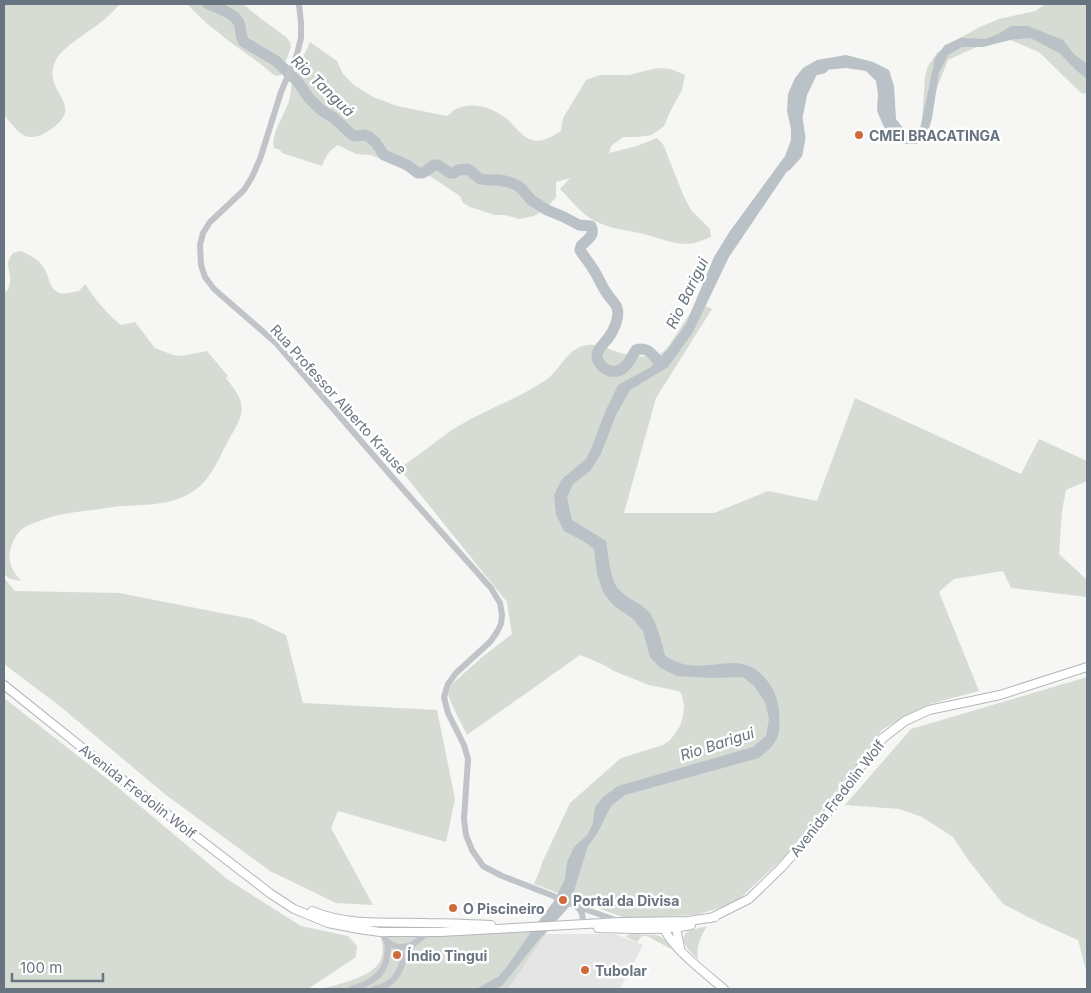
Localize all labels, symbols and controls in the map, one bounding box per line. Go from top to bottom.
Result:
water label: Rio Tanguá [287,51,359,121]
place label: CMEI BRACATINGA [869,127,1001,144]
marker: CMEI BRACATINGA [853,129,865,141]
water label: Rio Barigui [662,254,713,332]
street label: Rua Professor Alberto Krause [267,321,411,477]
water label: Rio Barigui [678,723,757,765]
street label: Avenida Fredolin Wolf [786,736,888,860]
street label: Avenida Fredolin Wolf [76,740,200,842]
place label: Portal da Divisa [573,892,679,909]
marker: Portal da Divisa [557,894,569,906]
place label: O Piscineiro [463,900,545,917]
marker: O Piscineiro [447,902,459,914]
place label: Índio Tingui [407,946,488,964]
marker: Índio Tingui [391,949,403,961]
scale bar [12,950,104,982]
text: 100 m [20,958,62,977]
place label: Tubolar [595,962,647,979]
marker: Tubolar [579,964,591,976]

